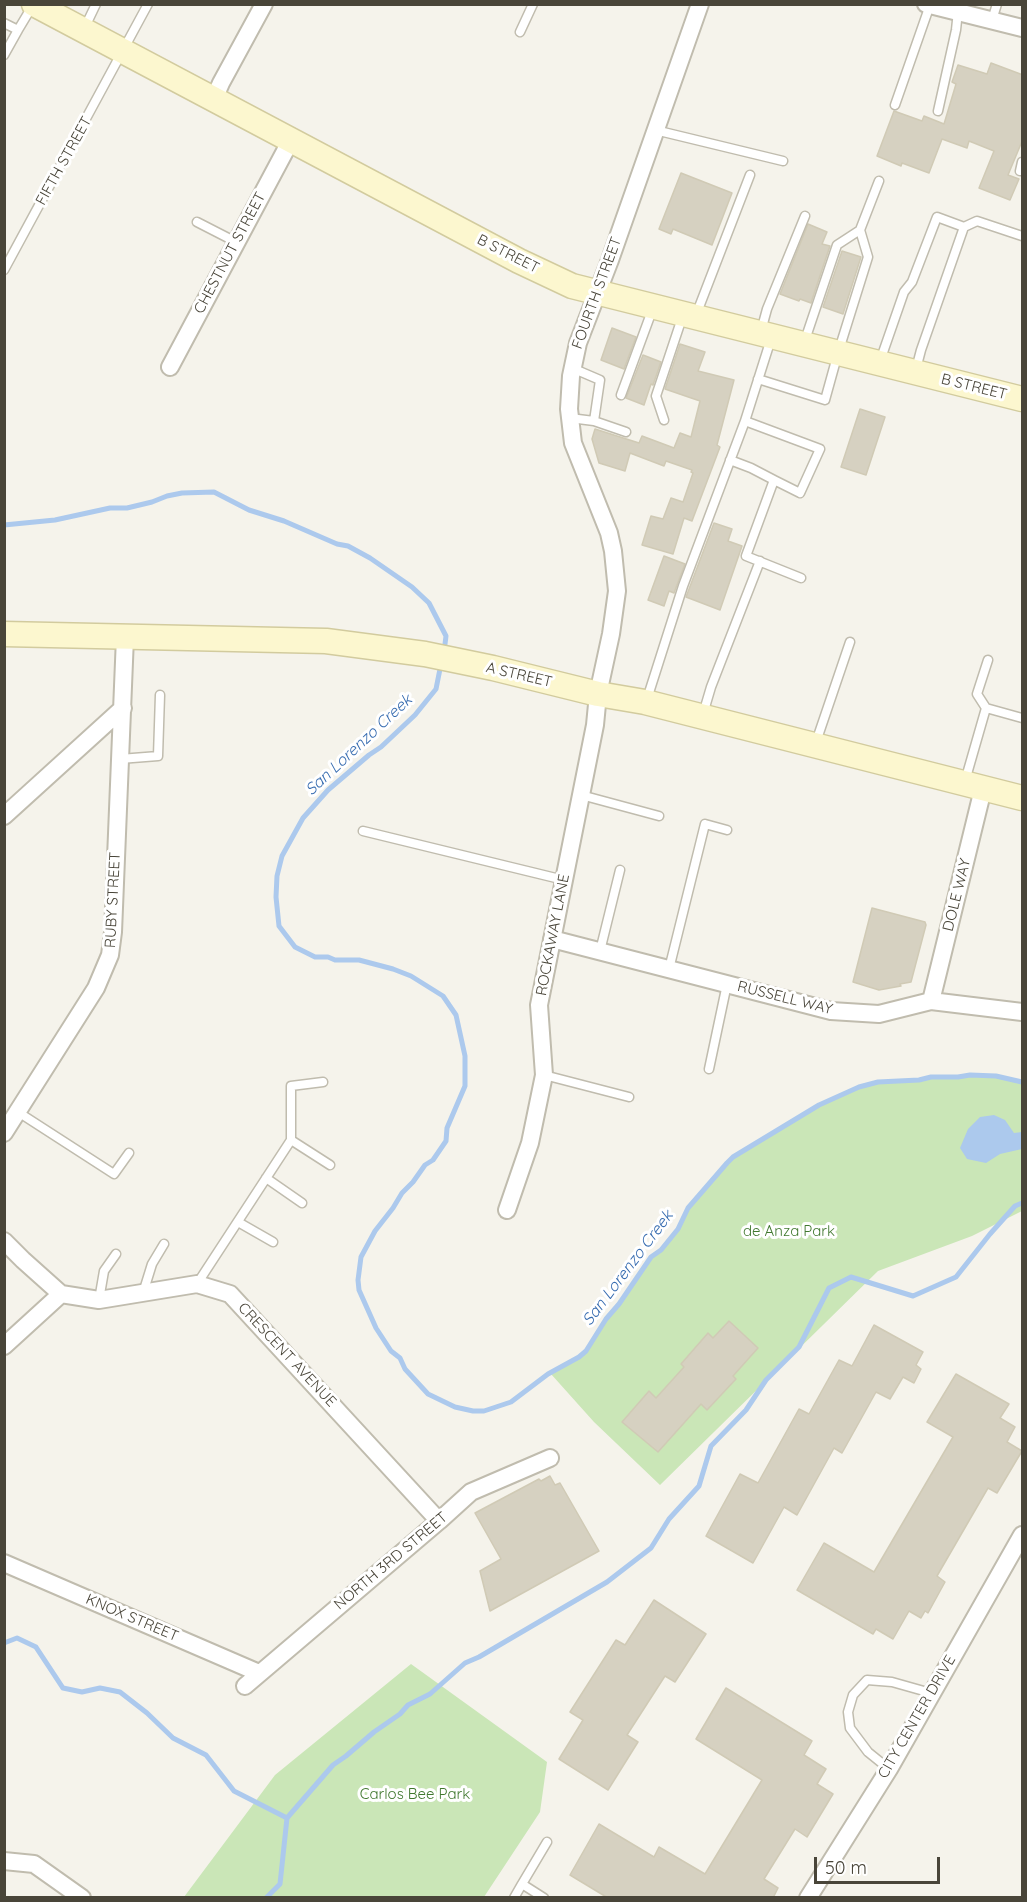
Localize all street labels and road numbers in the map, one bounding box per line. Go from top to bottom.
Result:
street label: FIFTH STREET [32,114,96,208]
street label: CHESTNUT STREET [190,189,270,317]
street label: B STREET [474,231,542,277]
street label: FOURTH STREET [568,234,626,352]
street label: B STREET [939,370,1009,404]
street label: A STREET [484,659,554,691]
street label: RUBY STREET [101,851,125,949]
street label: DOLE WAY [939,857,975,933]
street label: ROCKAWAY LANE [532,873,574,997]
street label: RUSSELL WAY [735,977,835,1019]
street label: CRESCENT AVENUE [234,1299,340,1411]
street label: NORTH 3RD STREET [331,1508,451,1614]
street label: KNOX STREET [83,1590,181,1646]
street label: CITY CENTER DRIVE [874,1652,960,1782]

